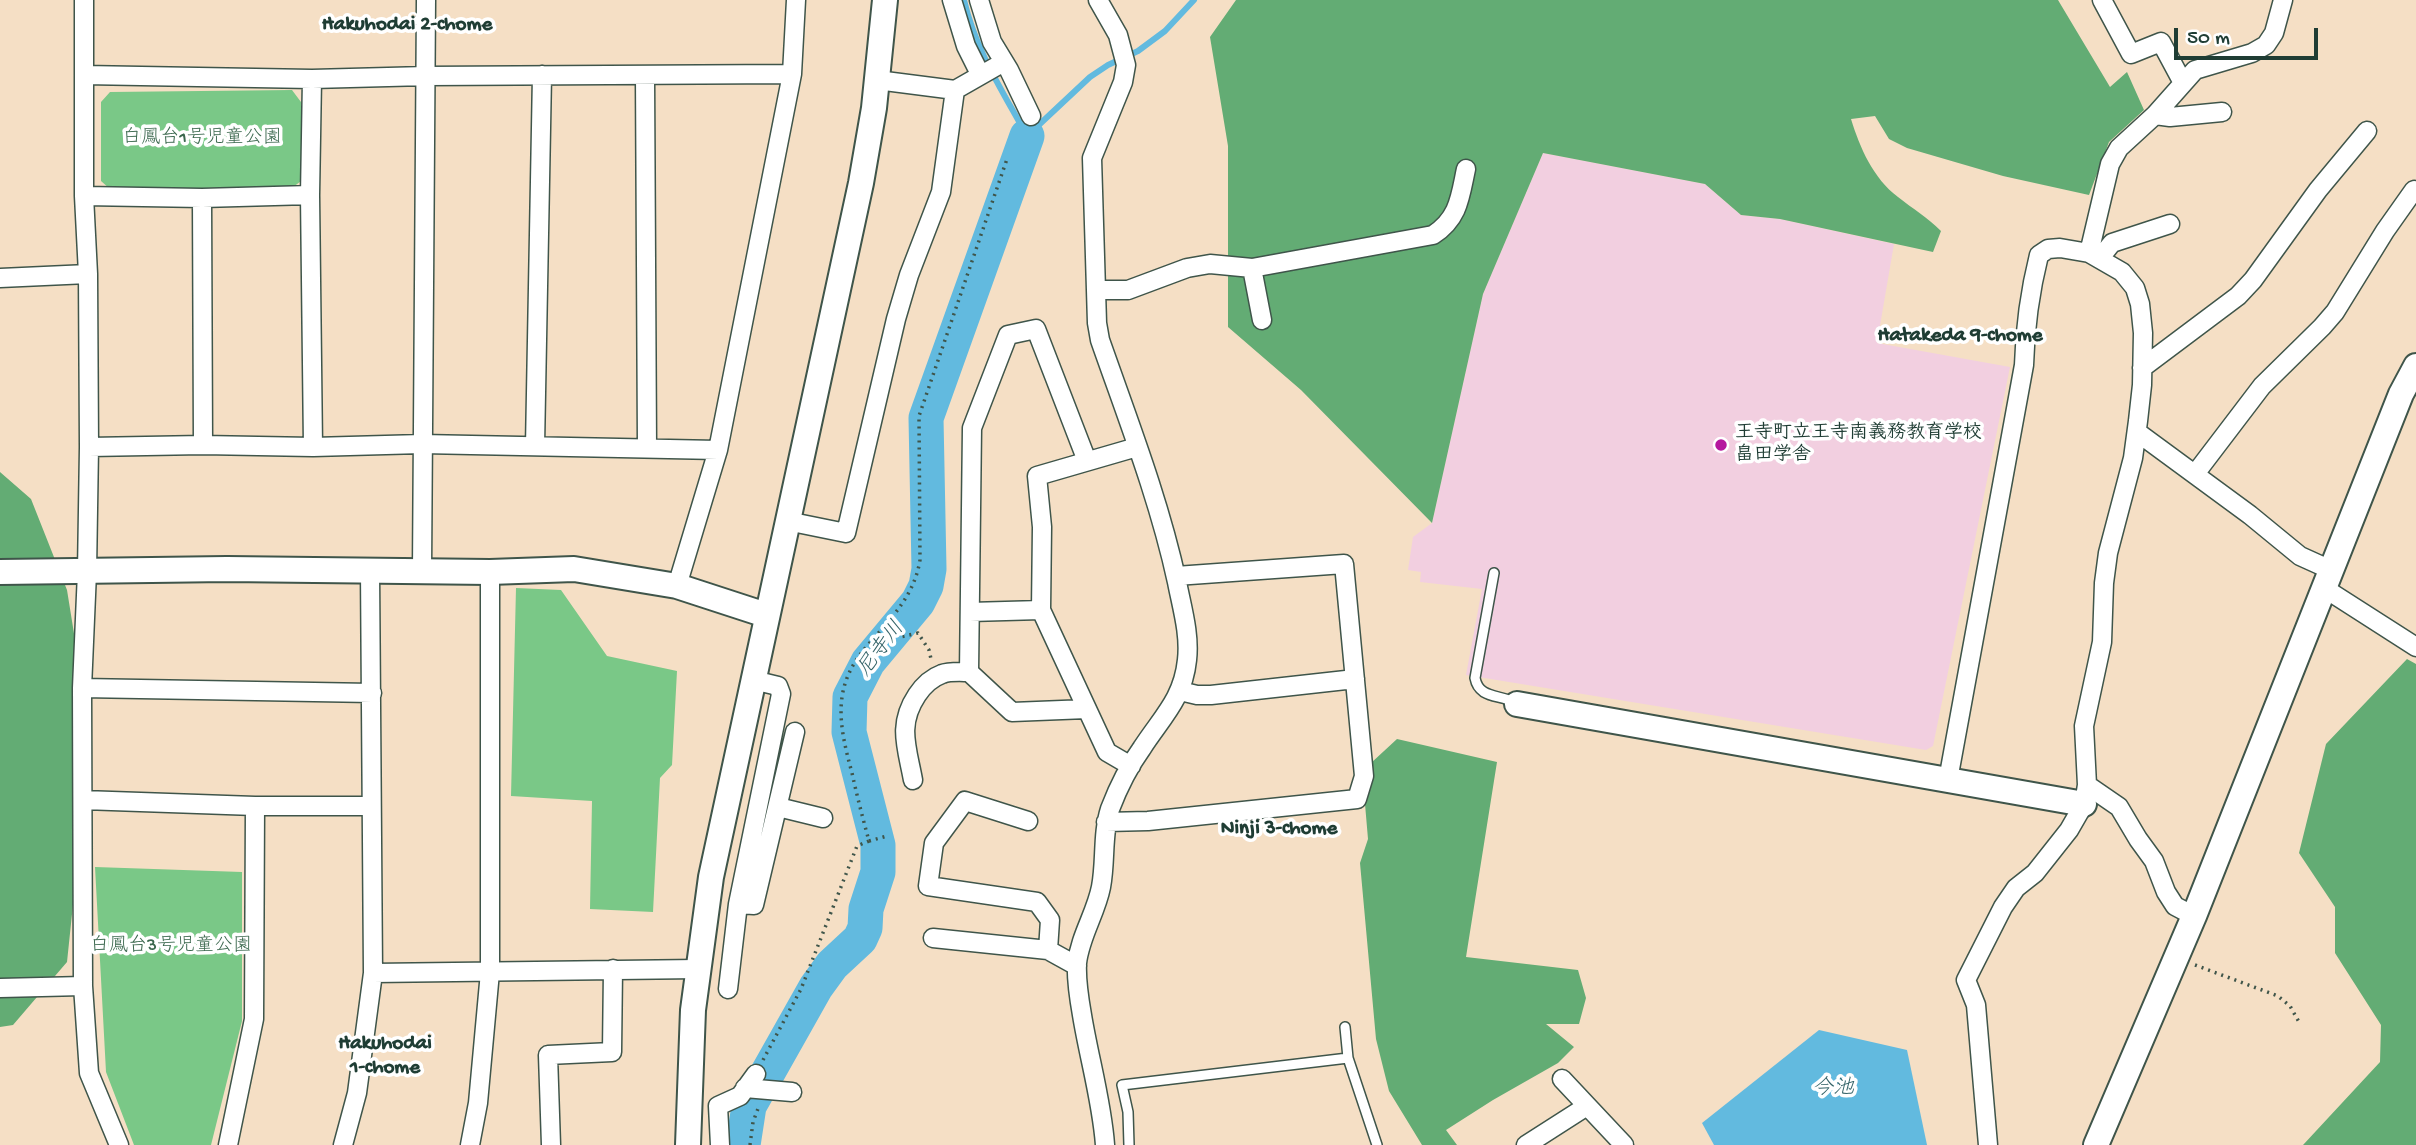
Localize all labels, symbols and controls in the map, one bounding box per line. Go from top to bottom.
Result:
district label: Hakuhodai 2-chome [322,13,492,39]
scale bar [2178,14,2322,58]
text: 50 m [2187,27,2230,52]
park label: 白鳳台1号児童公園 [122,128,282,150]
district label: Hatakeda 9-chome [1877,324,2043,350]
place label: 王寺町立王寺南義務教育学校 畠田学舎 [1735,423,1982,467]
marker: 王寺町立王寺南義務教育学校 畠田学舎 [1713,437,1729,453]
water label: 尼寺川 [853,617,911,683]
district label: Ninji 3-chome [1221,817,1337,843]
park label: 白鳳台3号児童公園 [90,936,252,958]
district label: Hakuhodai 1-chome [338,1032,432,1082]
water label: 今池 [1812,1077,1854,1103]

